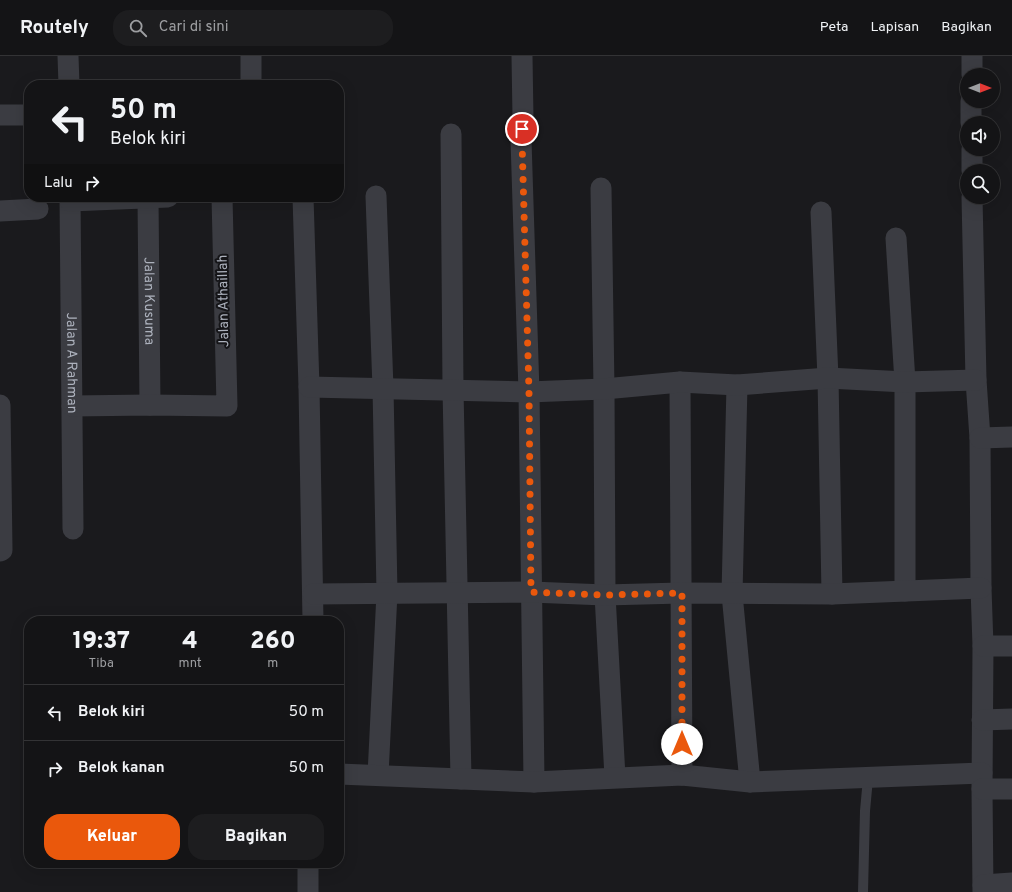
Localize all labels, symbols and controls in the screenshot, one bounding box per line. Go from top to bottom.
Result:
search box [113,10,393,46]
text: Routely [20,16,89,40]
icon: search [127,17,149,39]
text: Cari di sini [159,18,229,37]
text: Peta [820,19,848,36]
text: Lapisan [870,19,919,36]
text: Bagikan [941,19,992,36]
north arrow [960,68,1000,108]
map controls [960,68,1000,204]
text: 50 m [110,93,177,129]
icon: left [44,96,96,148]
pin [505,112,539,146]
button: sound [960,116,1000,156]
icon: arrive [511,118,533,140]
text: Belok kiri [110,128,186,151]
button: search [960,164,1000,204]
icon: right [81,172,103,194]
text: Lalu [44,174,73,193]
street label: Jalan Athaillah [215,255,233,347]
street label: Jalan Kusuma [140,257,158,345]
street label: Jalan A Rahman [63,312,80,414]
text: 19:37 [72,627,130,657]
text: 4 [182,627,198,657]
text: 260 [250,627,296,657]
text: Tiba [89,656,114,672]
text: mnt [178,656,202,672]
text: m [267,656,278,672]
icon: left [44,702,66,724]
text: Belok kiri [78,703,145,722]
text: 50 m [289,703,324,722]
position arrow [661,723,703,765]
icon: right [44,758,66,780]
text: Belok kanan [78,759,165,778]
text: 50 m [289,759,324,778]
button: Keluar [44,814,180,860]
button: Bagikan [188,814,324,860]

